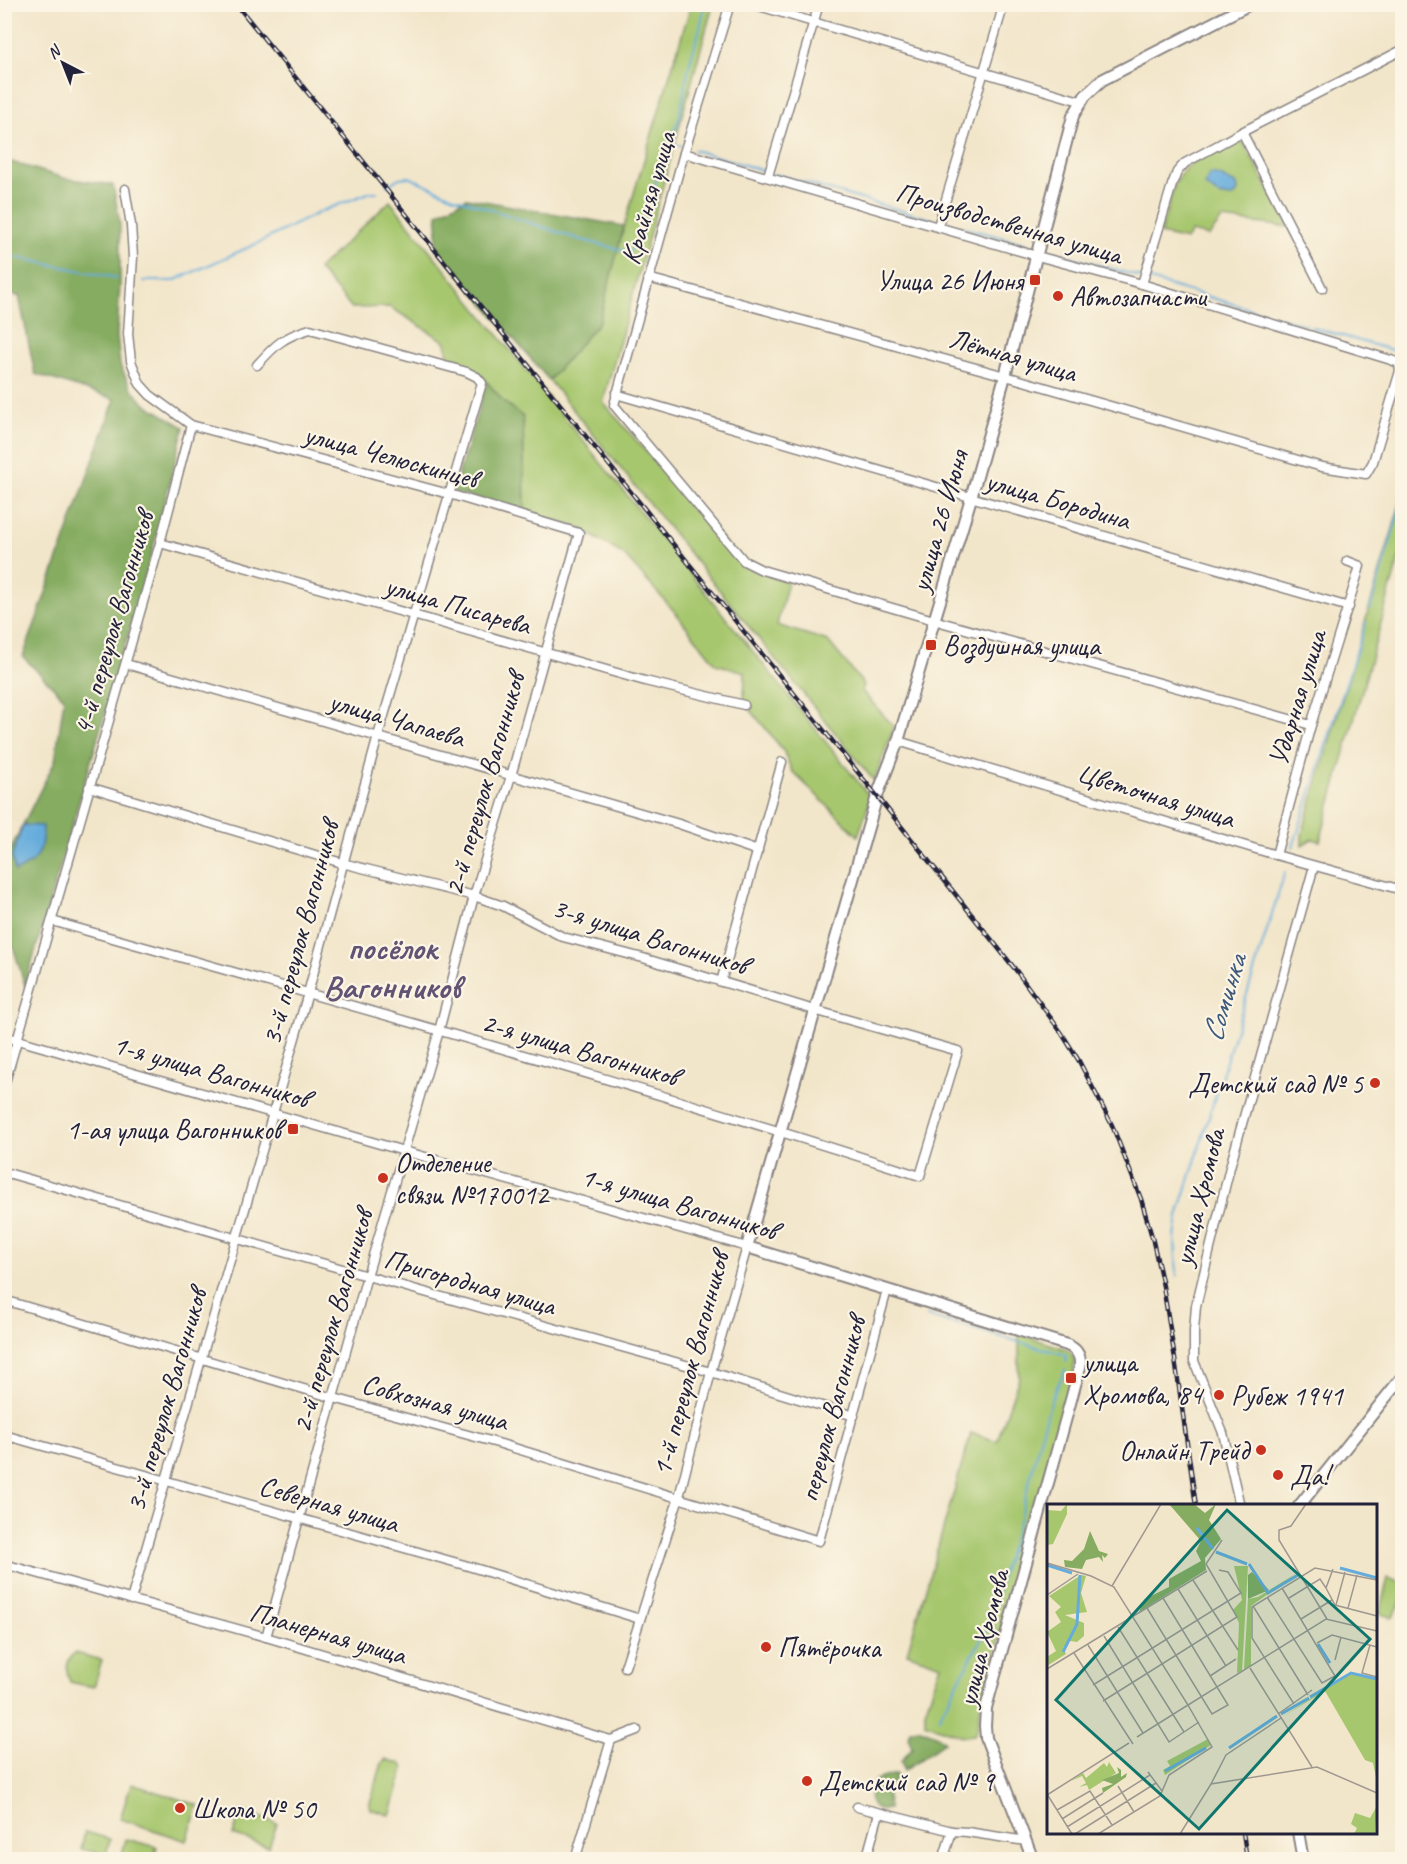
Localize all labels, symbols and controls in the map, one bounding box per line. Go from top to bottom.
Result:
north arrow [33,33,93,93]
text: N [43,40,66,63]
street label: Крайняя улица [612,126,684,268]
street label: Производственная улица [892,174,1128,273]
place label: Улица 26 Июня [876,263,1025,298]
marker: Улица 26 Июня [1028,273,1042,287]
place label: Автозапчасти [1070,279,1208,314]
marker: Автозапчасти [1051,289,1065,303]
street label: Лётная улица [945,320,1082,390]
street label: улица Челюскинцев [299,416,486,497]
street label: улица 26 Июня [902,444,976,598]
street label: улица Бородина [980,462,1136,538]
street label: 4-й переулок Вагонников [64,502,163,738]
street label: улица Писарева [379,567,536,643]
street label: Ударная улица [1260,624,1335,770]
place label: Воздушная улица [943,628,1102,664]
marker: Воздушная улица [924,638,938,652]
street label: 2-й переулок Вагонников [435,663,534,899]
street label: улица Чапаева [323,682,470,755]
street label: Цветочная улица [1073,754,1241,836]
street label: 3-й переулок Вагонников [253,812,348,1049]
street label: 3-я улица Вагонников [548,890,758,984]
district label: посёлок Вагонников [323,926,466,1008]
water label: Соминка [1193,946,1256,1046]
street label: 2-я улица Вагонников [478,1004,688,1095]
street label: 1-я улица Вагонников [109,1026,319,1117]
place label: Детский сад № 5 [1188,1066,1364,1101]
marker: Детский сад № 5 [1368,1076,1382,1090]
place label: 1-ая улица Вагонников [66,1112,288,1147]
marker: 1-ая улица Вагонников [286,1122,300,1136]
street label: улица Хромова [1165,1123,1233,1271]
place label: Отделение связи №170012 [395,1145,550,1212]
street label: 1-я улица Вагонников [577,1158,787,1249]
marker: Отделение связи №170012 [376,1171,390,1185]
street label: 2-й переулок Вагонников [283,1200,382,1436]
street label: Пригородная улица [380,1241,561,1324]
street label: 1-й переулок Вагонников [643,1243,738,1480]
street label: 3-й переулок Вагонников [117,1279,216,1515]
street label: переулок Вагонников [791,1308,875,1505]
place label: улица Хромова, 84 [1081,1345,1205,1412]
street label: Совхозная улица [358,1366,514,1439]
marker: улица Хромова, 84 [1064,1371,1078,1385]
place label: Рубеж 1941 [1231,1378,1344,1413]
marker: Рубеж 1941 [1212,1388,1226,1402]
place label: Онлайн Трейд [1119,1433,1252,1468]
marker: Онлайн Трейд [1254,1443,1268,1457]
place label: Да! [1290,1458,1334,1493]
street label: Северная улица [255,1467,404,1541]
marker: Да! [1271,1468,1285,1482]
inset map [1047,1504,1377,1834]
street label: улица Хромова [949,1564,1017,1712]
street label: Планерная улица [246,1594,412,1673]
place label: Пятёрочка [778,1630,882,1665]
marker: Пятёрочка [759,1640,773,1654]
place label: Детский сад № 9 [819,1764,996,1799]
marker: Детский сад № 9 [800,1774,814,1788]
place label: Школа № 50 [192,1791,318,1826]
marker: Школа № 50 [173,1801,187,1815]

